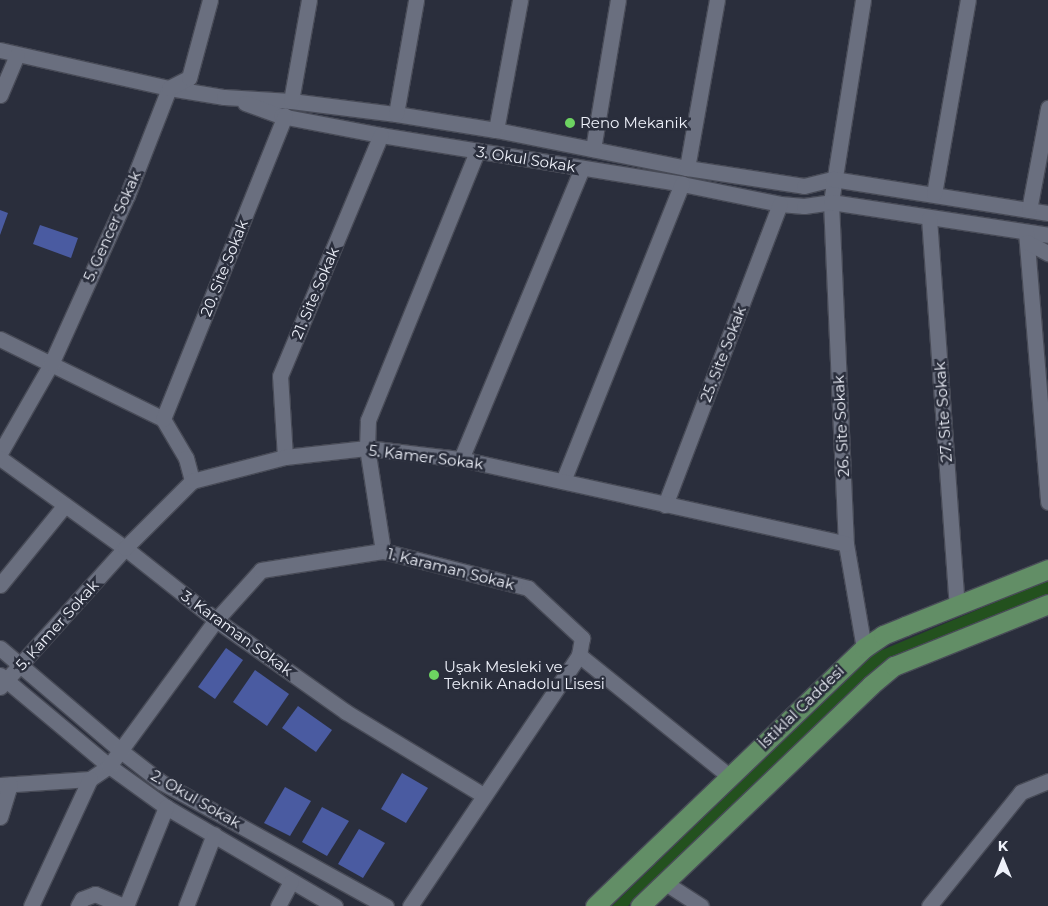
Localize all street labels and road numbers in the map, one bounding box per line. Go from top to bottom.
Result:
street label: 3. Okul Sokak [475,142,577,176]
street label: 5. Gencer Sokak [80,168,144,284]
street label: 20. Site Sokak [196,217,252,319]
street label: 21. Site Sokak [288,244,342,342]
street label: 25. Site Sokak [696,303,750,405]
street label: 27. Site Sokak [931,361,955,463]
street label: 26. Site Sokak [829,375,853,477]
street label: 5. Kamer Sokak [368,441,484,473]
street label: 1. Karaman Sokak [386,545,516,593]
street label: 5. Kamer Sokak [12,576,102,674]
street label: 3. Karaman Sokak [178,587,296,679]
street label: İstiklal Caddesi [754,662,848,752]
street label: 2. Okul Sokak [148,766,244,832]

